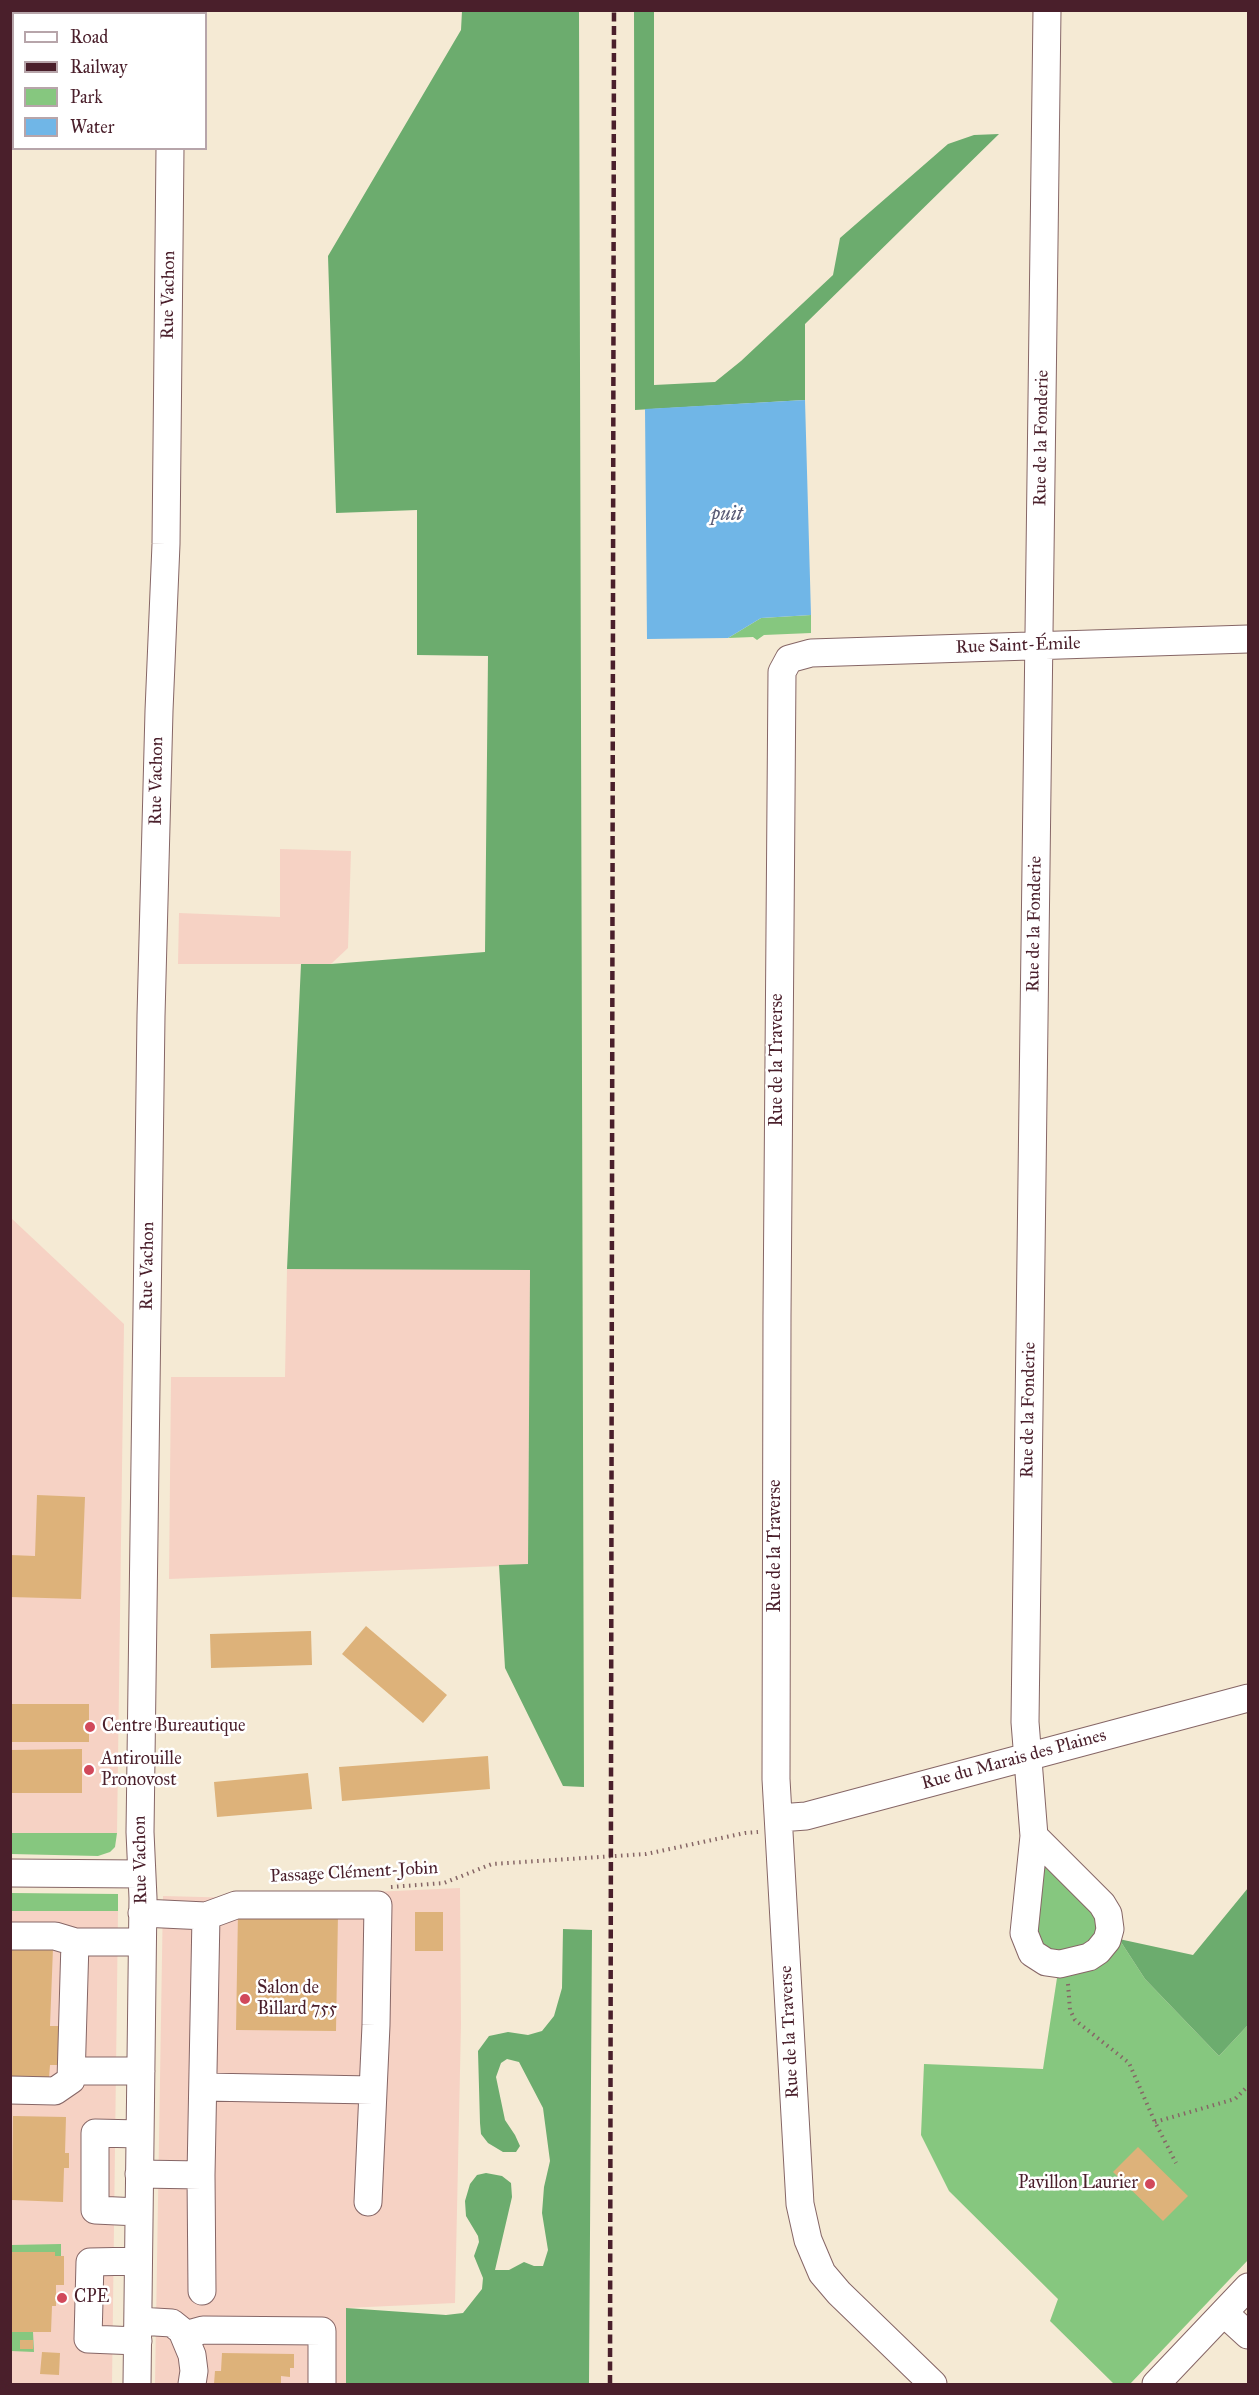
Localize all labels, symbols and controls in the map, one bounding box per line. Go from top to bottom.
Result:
legend [12,12,207,150]
text: Road [70,26,108,48]
text: Railway [70,56,127,78]
text: Park [70,86,103,108]
text: Water [70,116,114,138]
street label: Rue Vachon [157,250,181,340]
street label: Rue de la Fonderie [1030,370,1054,506]
water label: puit [711,503,743,527]
street label: Rue Saint-Émile [955,633,1081,659]
street label: Rue Vachon [145,736,169,826]
street label: Rue de la Fonderie [1023,856,1047,992]
street label: Rue de la Traverse [767,993,789,1127]
street label: Rue Vachon [136,1221,160,1311]
street label: Rue de la Fonderie [1017,1342,1041,1478]
street label: Rue de la Traverse [765,1479,787,1613]
place label: Centre Bureautique [102,1716,246,1738]
marker: Centre Bureautique [83,1720,97,1734]
street label: Rue du Marais des Plaines [919,1725,1109,1795]
place label: Antirouille Pronovost [101,1749,182,1792]
marker: Antirouille Pronovost [82,1763,96,1777]
street label: Rue Vachon [129,1815,153,1905]
street label: Passage Clément-Jobin [269,1858,439,1888]
street label: Rue de la Traverse [776,1965,804,2099]
place label: Salon de Billard 755 [257,1978,337,2020]
marker: Salon de Billard 755 [238,1992,252,2006]
place label: Pavillon Laurier [1018,2173,1138,2195]
marker: Pavillon Laurier [1143,2177,1157,2191]
place label: CPE [74,2287,109,2309]
marker: CPE [55,2291,69,2305]

